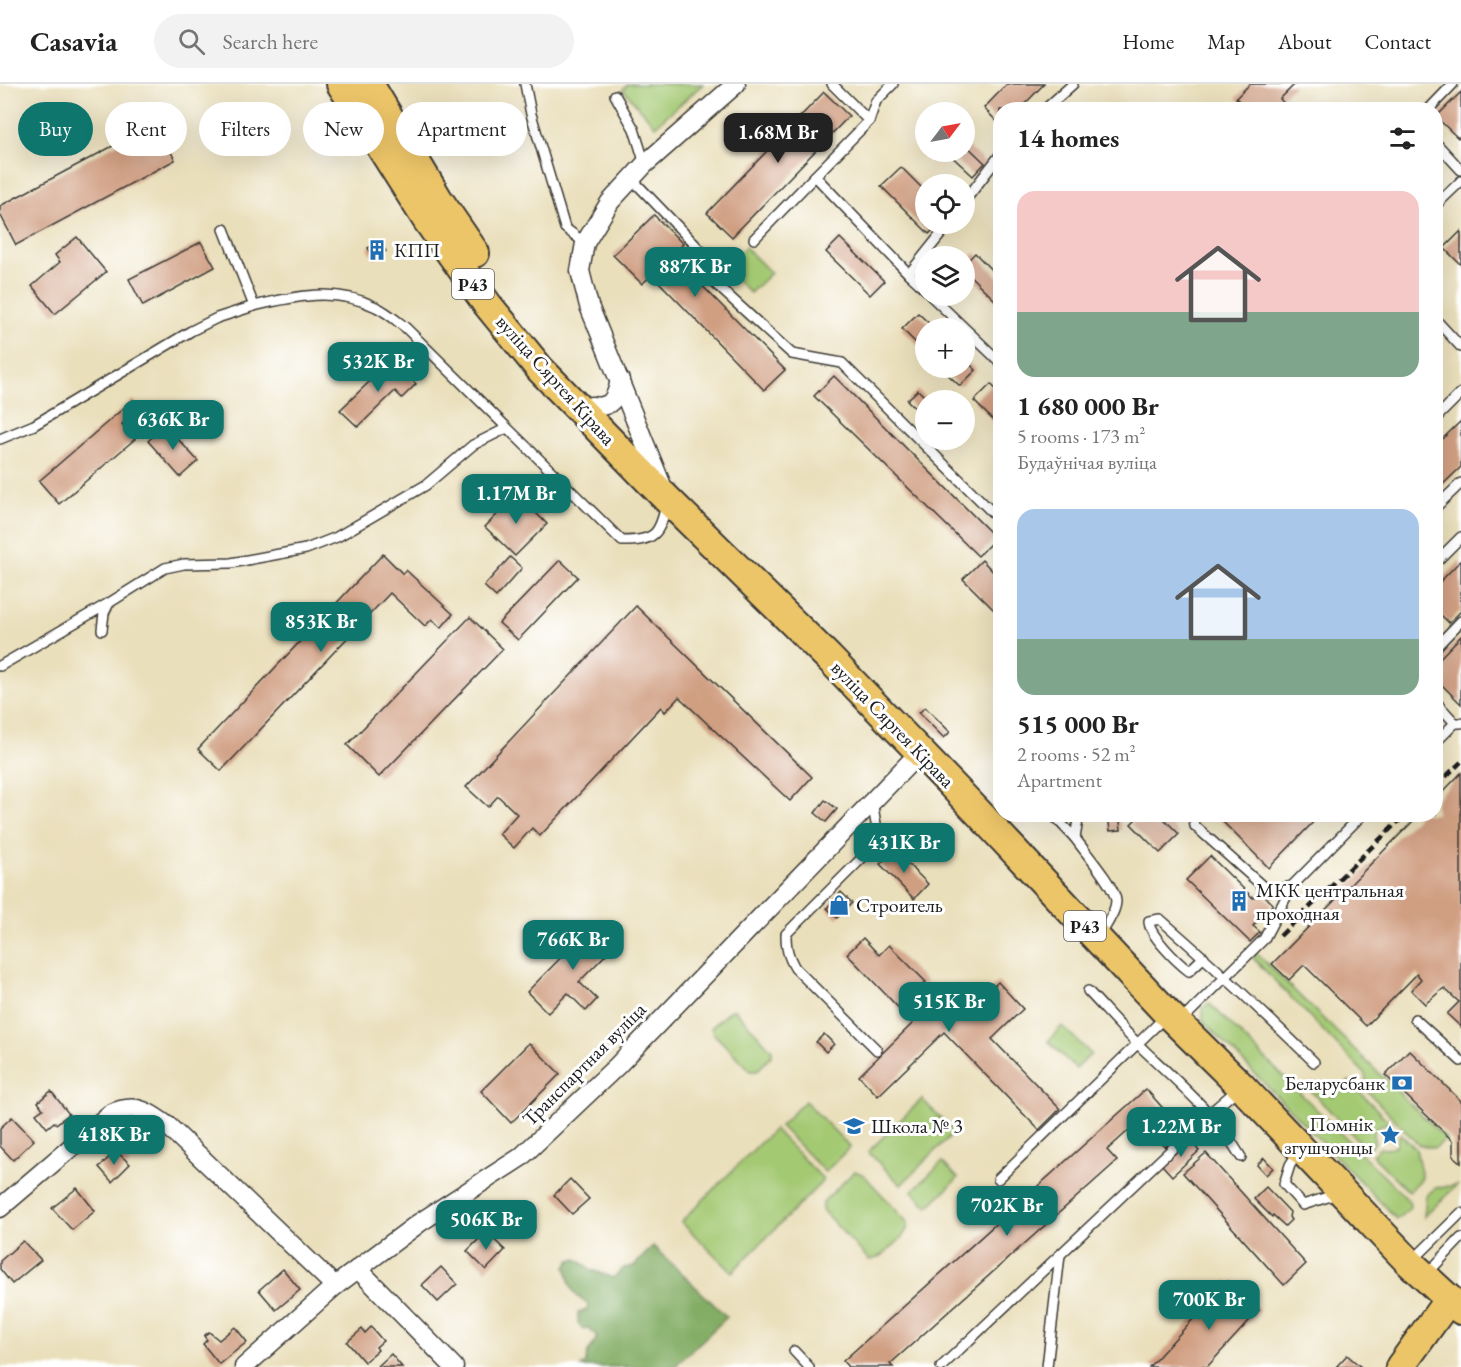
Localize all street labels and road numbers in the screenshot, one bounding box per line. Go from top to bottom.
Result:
road number: Р43 [452,269,494,299]
street label: вуліца Сяргея Кірава [490,309,622,451]
street label: вуліца Сяргея Кірава [826,655,960,793]
road number: Р43 [1064,911,1106,941]
street label: Транспартная вуліца [517,997,651,1131]

